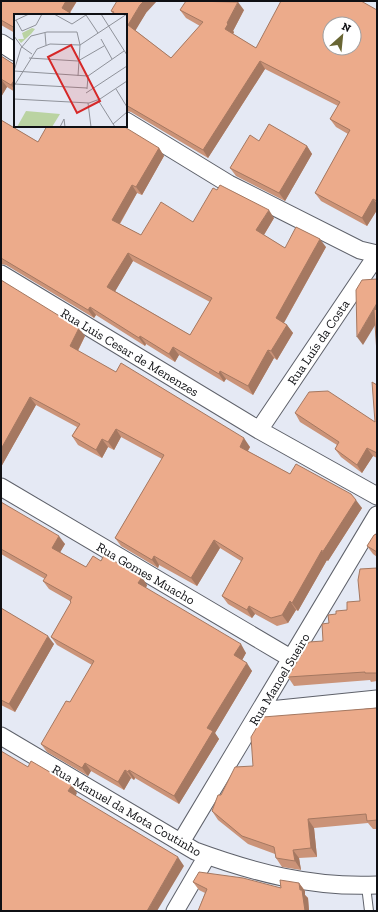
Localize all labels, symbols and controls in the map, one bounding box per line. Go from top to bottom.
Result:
inset map [14,14,127,127]
north arrow [322,16,362,56]
text: N [340,20,354,36]
street label: Rua Luís da Costa [284,296,353,388]
street label: Rua Luis Cesar de Menenzes [58,305,202,400]
street label: Rua Gomes Muacho [94,539,198,608]
street label: Rua Manoel Sueiro [246,630,313,728]
street label: Rua Manuel da Mota Coutinho [49,761,204,860]

